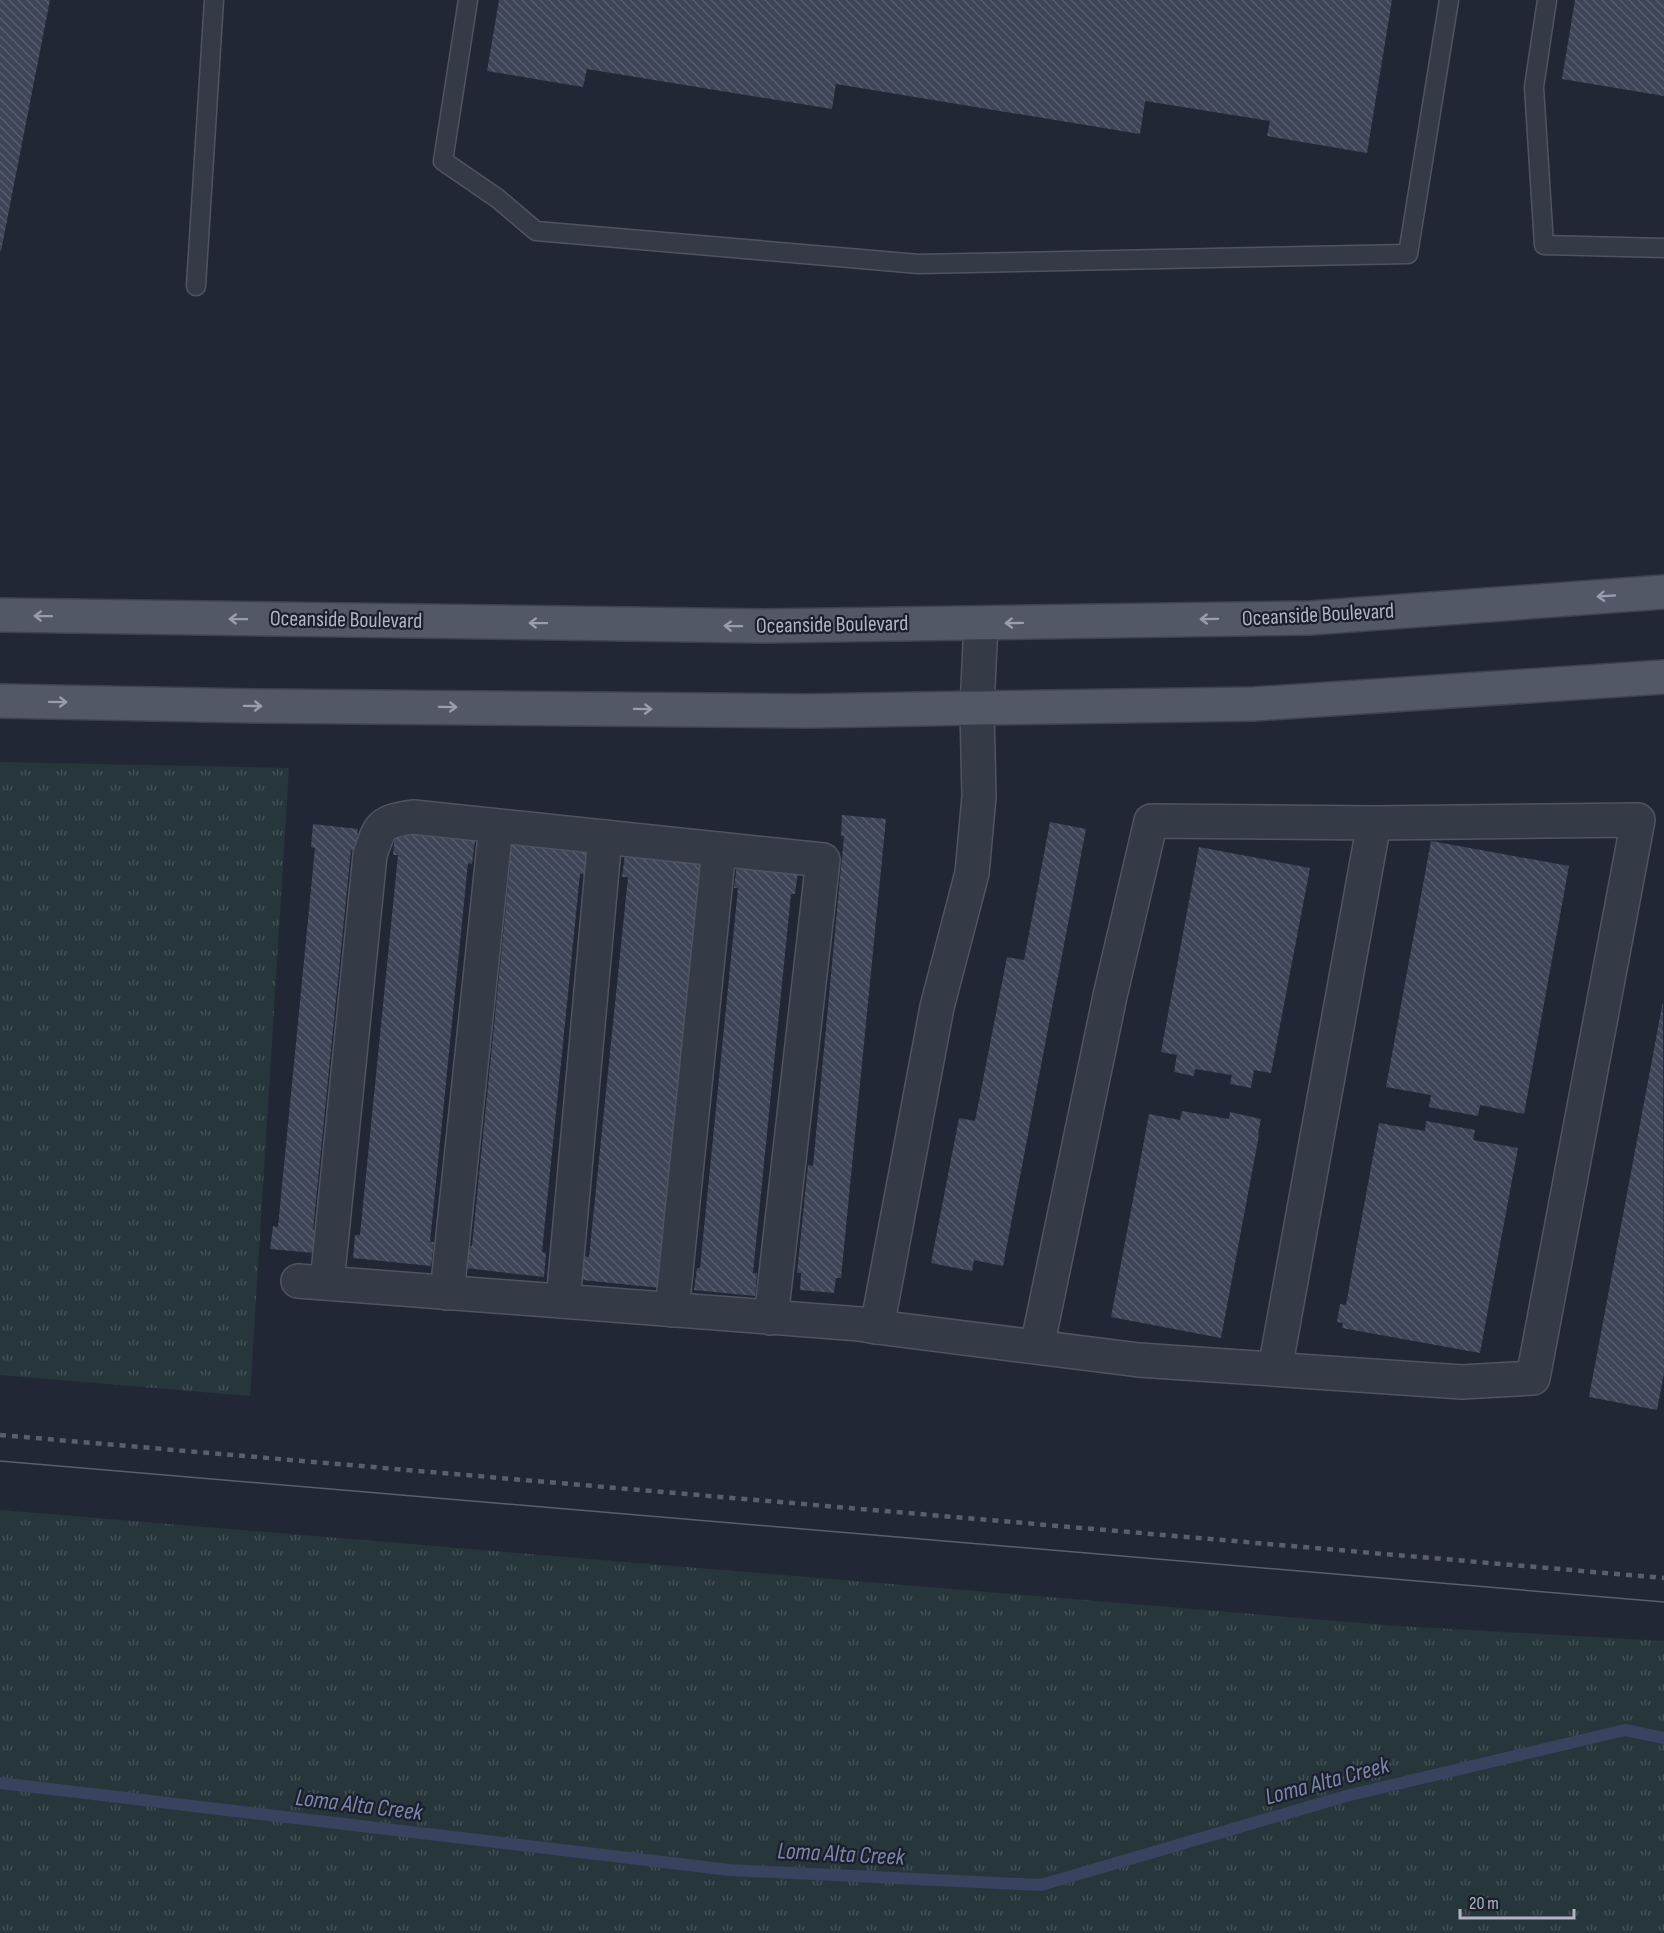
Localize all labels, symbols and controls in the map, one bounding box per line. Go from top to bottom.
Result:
one-way arrow [1596,591,1616,602]
street label: Oceanside Boulevard [1241,598,1395,632]
street label: Oceanside Boulevard [270,605,422,635]
one-way arrow [34,610,54,622]
street label: Oceanside Boulevard [756,610,908,640]
one-way arrow [229,613,249,625]
one-way arrow [1200,614,1220,625]
one-way arrow [529,617,549,629]
one-way arrow [1005,617,1025,628]
one-way arrow [724,620,744,632]
one-way arrow [48,696,68,708]
one-way arrow [243,700,263,711]
one-way arrow [438,702,458,713]
one-way arrow [633,703,653,715]
water label: Loma Alta Creek [1262,1750,1393,1811]
water label: Loma Alta Creek [294,1783,425,1827]
water label: Loma Alta Creek [777,1836,906,1872]
scale bar [1460,1882,1574,1920]
text: 20 m [1469,1893,1499,1914]

